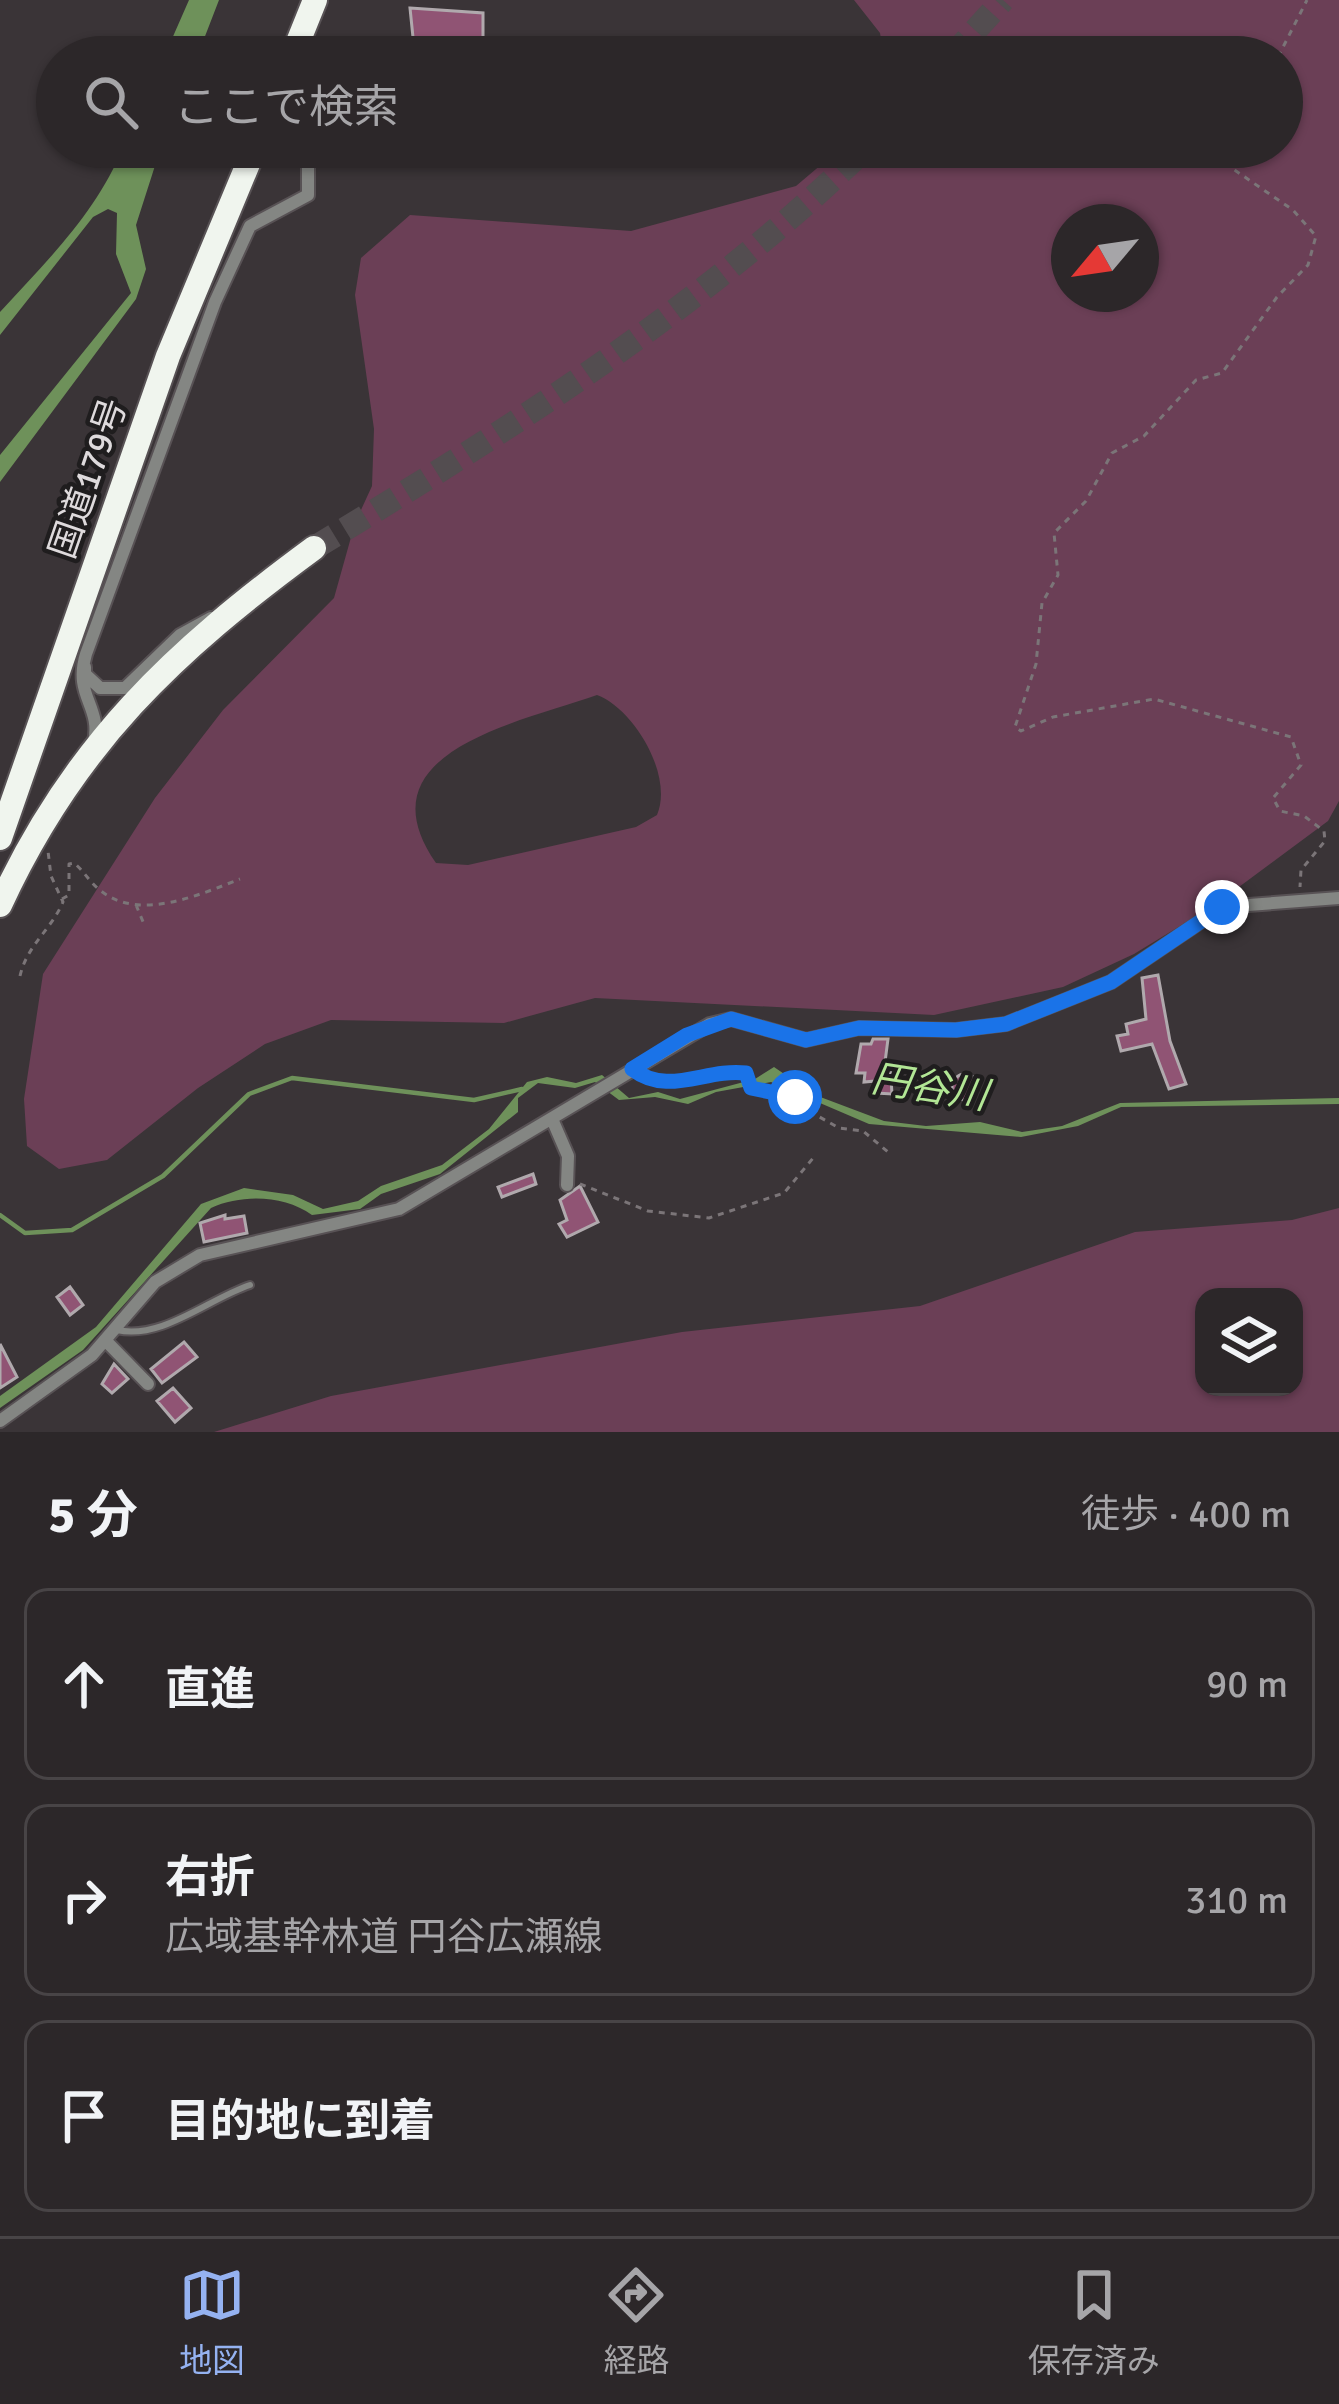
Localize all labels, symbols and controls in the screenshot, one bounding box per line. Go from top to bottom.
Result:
search box [36,36,1303,168]
icon: search [78,69,144,135]
text: ここで検索 [174,80,399,135]
north arrow [1051,204,1159,312]
street label: 国道179号 [40,393,137,564]
route end [1195,880,1249,934]
water label: 円谷川 [868,1054,995,1120]
route start [768,1070,822,1124]
map controls [1195,1288,1303,1396]
button: layers [1195,1288,1303,1396]
text: 5 分 [48,1484,138,1547]
text: 徒歩 · 400 m [1081,1490,1291,1538]
icon: ahead [51,1651,117,1717]
text: 90 m [1206,1660,1288,1708]
text: 直進 [165,1662,255,1717]
text: 右折 [165,1850,255,1905]
icon: right [51,1867,117,1933]
text: 310 m [1185,1876,1288,1924]
text: 広域基幹林道 円谷広瀬線 [165,1913,603,1961]
icon: arrive [51,2083,117,2149]
text: 目的地に到着 [165,2094,435,2149]
tab: 地図 [179,2262,245,2382]
tab: 経路 [603,2262,669,2382]
tab: 保存済み [1028,2262,1160,2382]

